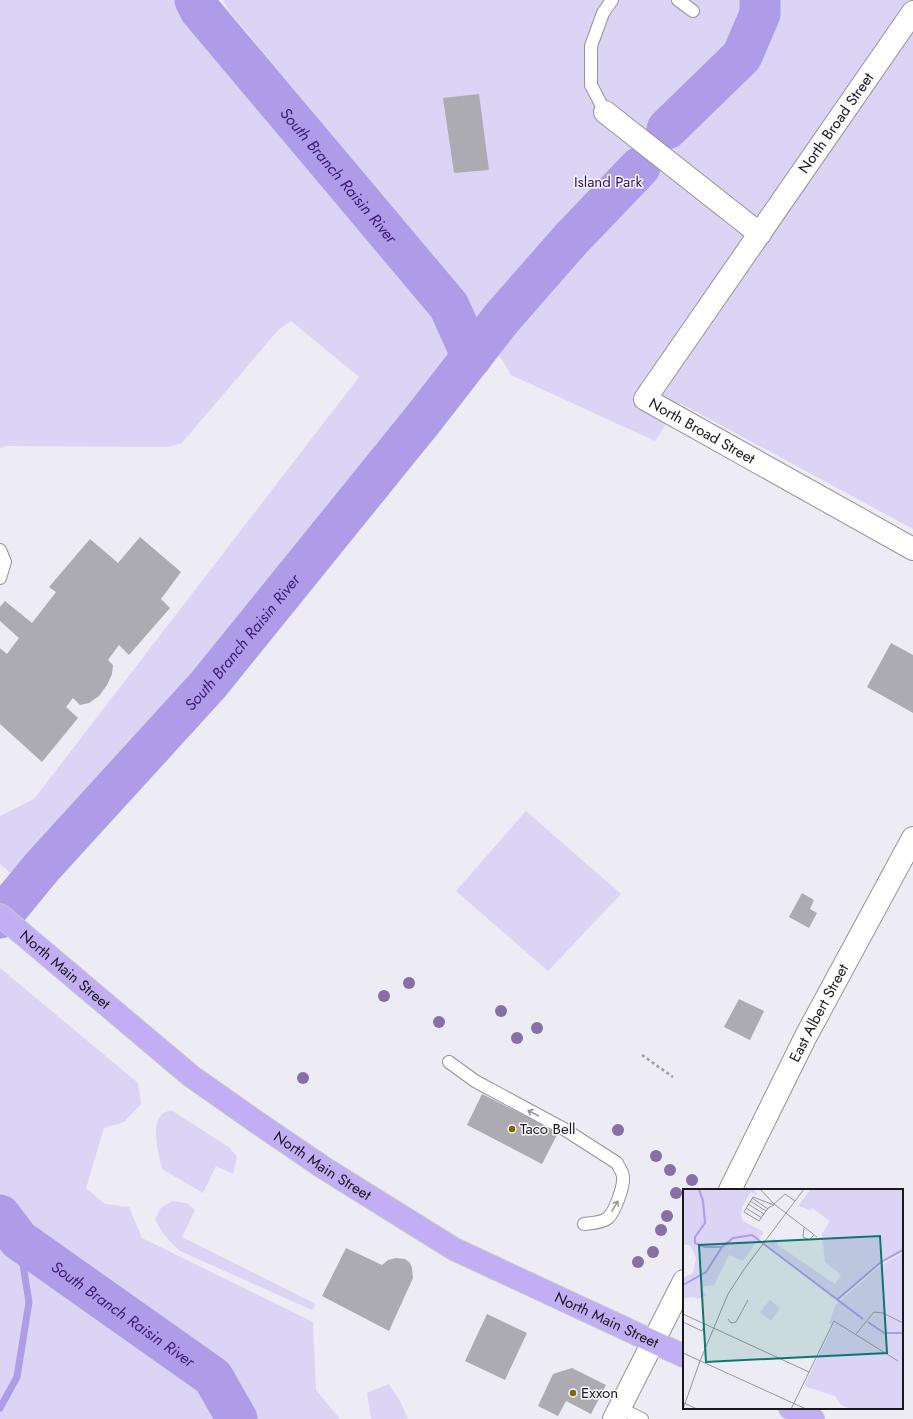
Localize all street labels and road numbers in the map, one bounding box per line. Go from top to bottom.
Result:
street label: North Broad Street [793,68,879,178]
street label: North Broad Street [645,392,759,470]
street label: North Main Street [15,925,115,1015]
street label: East Albert Street [784,960,854,1066]
street label: North Main Street [269,1126,376,1206]
street label: North Main Street [551,1286,663,1354]

